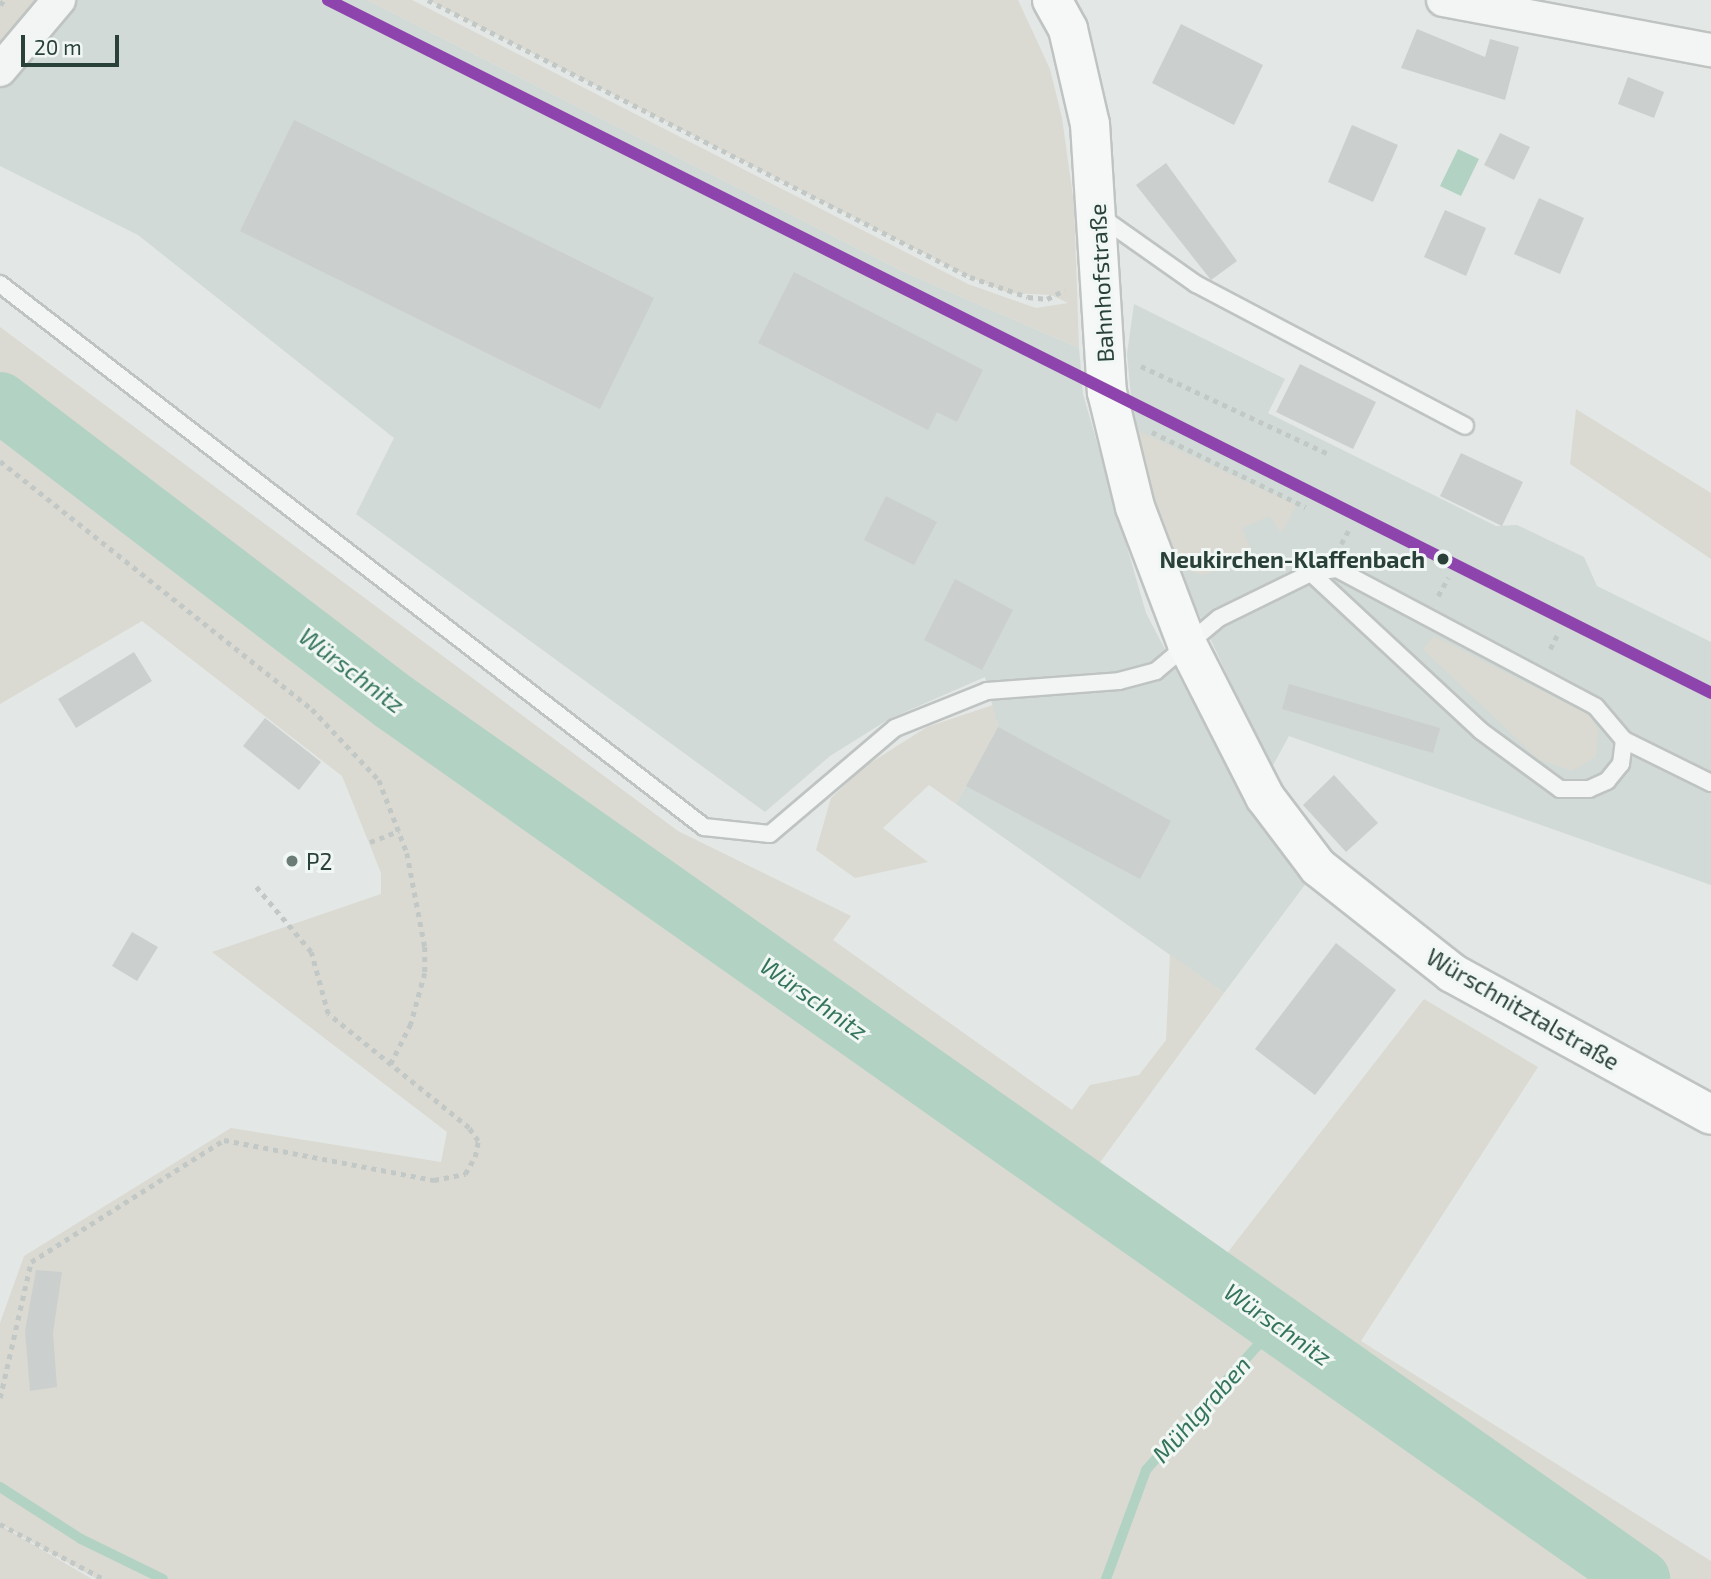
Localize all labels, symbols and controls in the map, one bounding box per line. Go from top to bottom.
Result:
scale bar [24,21,122,65]
text: 20 m [34,34,82,59]
street label: Bahnhofstraße [1083,203,1119,363]
place label: Neukirchen-Klaffenbach [1159,545,1425,573]
marker: Neukirchen-Klaffenbach [1431,547,1455,571]
water label: Würschnitz [294,621,410,719]
place label: P2 [306,847,332,875]
marker: P2 [284,853,300,869]
street label: Würschnitztalstraße [1422,943,1624,1075]
water label: Würschnitz [755,951,873,1045]
water label: Würschnitz [1219,1277,1337,1371]
water label: Mühlgraben [1146,1350,1256,1468]

